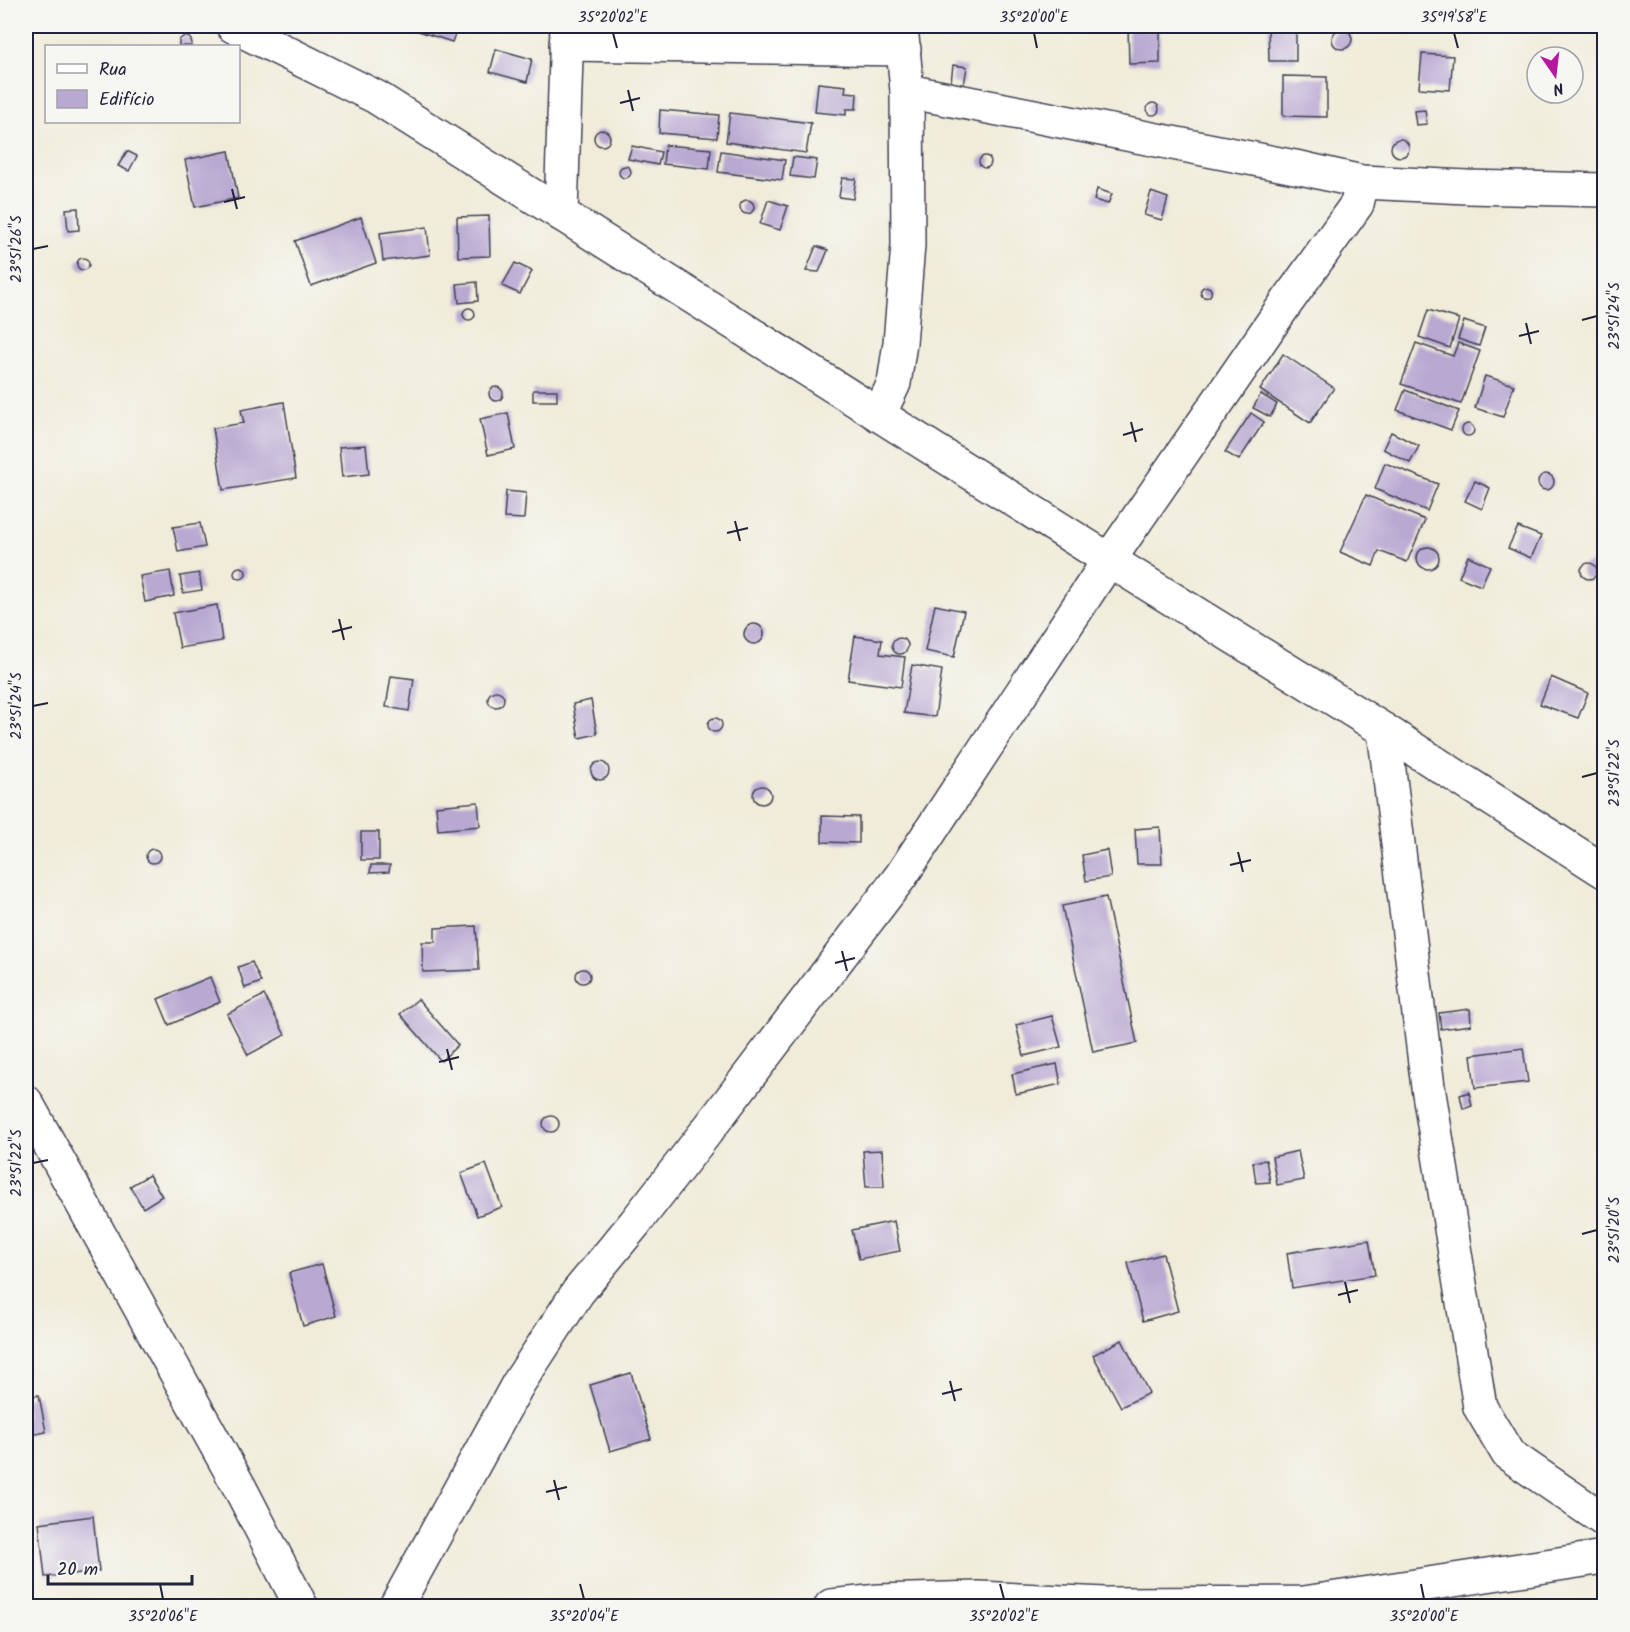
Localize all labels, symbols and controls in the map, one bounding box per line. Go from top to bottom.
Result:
text: 35°20'02"E [578,6,649,30]
text: 35°20'00"E [1000,6,1070,30]
text: 35°19'58"E [1421,6,1489,30]
legend [45,45,240,123]
north arrow [1525,45,1585,105]
text: Rua [99,56,127,85]
text: N [1550,75,1566,101]
text: Edifício [99,86,154,115]
text: 23°51'26"S [5,215,29,283]
text: 23°51'24"S [1603,282,1627,350]
text: 23°51'24"S [5,672,29,740]
text: 23°51'22"S [1603,739,1627,807]
text: 23°51'22"S [5,1129,29,1197]
text: 23°51'20"S [1603,1197,1627,1263]
scale bar [48,1548,192,1586]
text: 20 m [57,1556,98,1585]
text: 35°20'06"E [128,1605,199,1629]
text: 35°20'04"E [549,1605,620,1629]
text: 35°20'02"E [969,1605,1040,1629]
text: 35°20'00"E [1390,1605,1460,1629]

